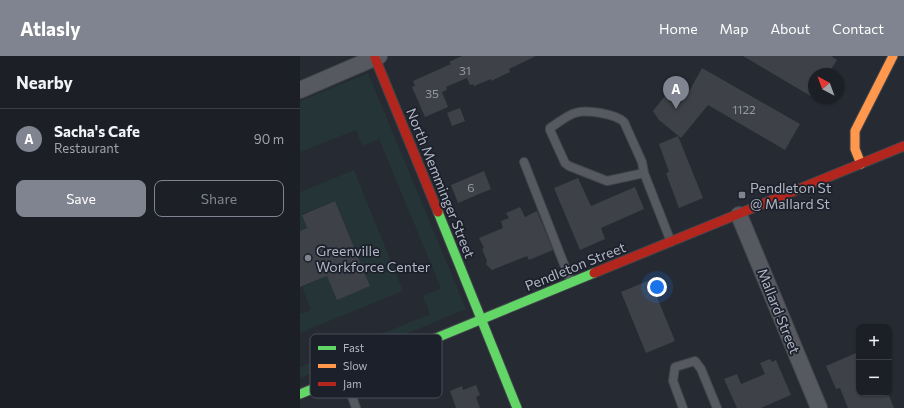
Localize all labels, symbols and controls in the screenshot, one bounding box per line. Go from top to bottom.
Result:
text: Atlasly [20,17,81,40]
text: Home [659,20,698,37]
text: Map [720,20,748,37]
text: About [770,20,810,37]
text: Contact [832,20,884,37]
house number: 31 [459,63,471,77]
north arrow [808,68,844,104]
text: Nearby [16,72,73,93]
pin: A [663,76,689,109]
house number: 35 [425,86,439,100]
house number: 1122 [732,102,756,116]
street label: North Memminger Street [403,105,479,261]
text: Sacha's Cafe [54,122,140,140]
text: A [24,131,34,147]
text: 90 m [254,131,284,147]
text: Restaurant [54,140,119,156]
place label: Pendleton St @ Mallard St [750,179,832,212]
button: Save [16,180,146,217]
button: Share [154,180,284,217]
house number: 6 [467,180,475,194]
marker: Pendleton St @ Mallard St [737,190,747,200]
street label: Pendleton Street [522,238,628,294]
place label: Greenville Workforce Center [316,242,431,275]
marker: Greenville Workforce Center [303,253,313,263]
street label: Mallard Street [754,266,804,356]
your location [647,277,667,297]
map controls [856,324,892,396]
button: + [856,324,892,360]
legend [310,334,442,398]
text: Fast [343,341,365,354]
text: Slow [343,359,368,372]
button: − [856,360,892,396]
text: Jam [343,377,362,391]

